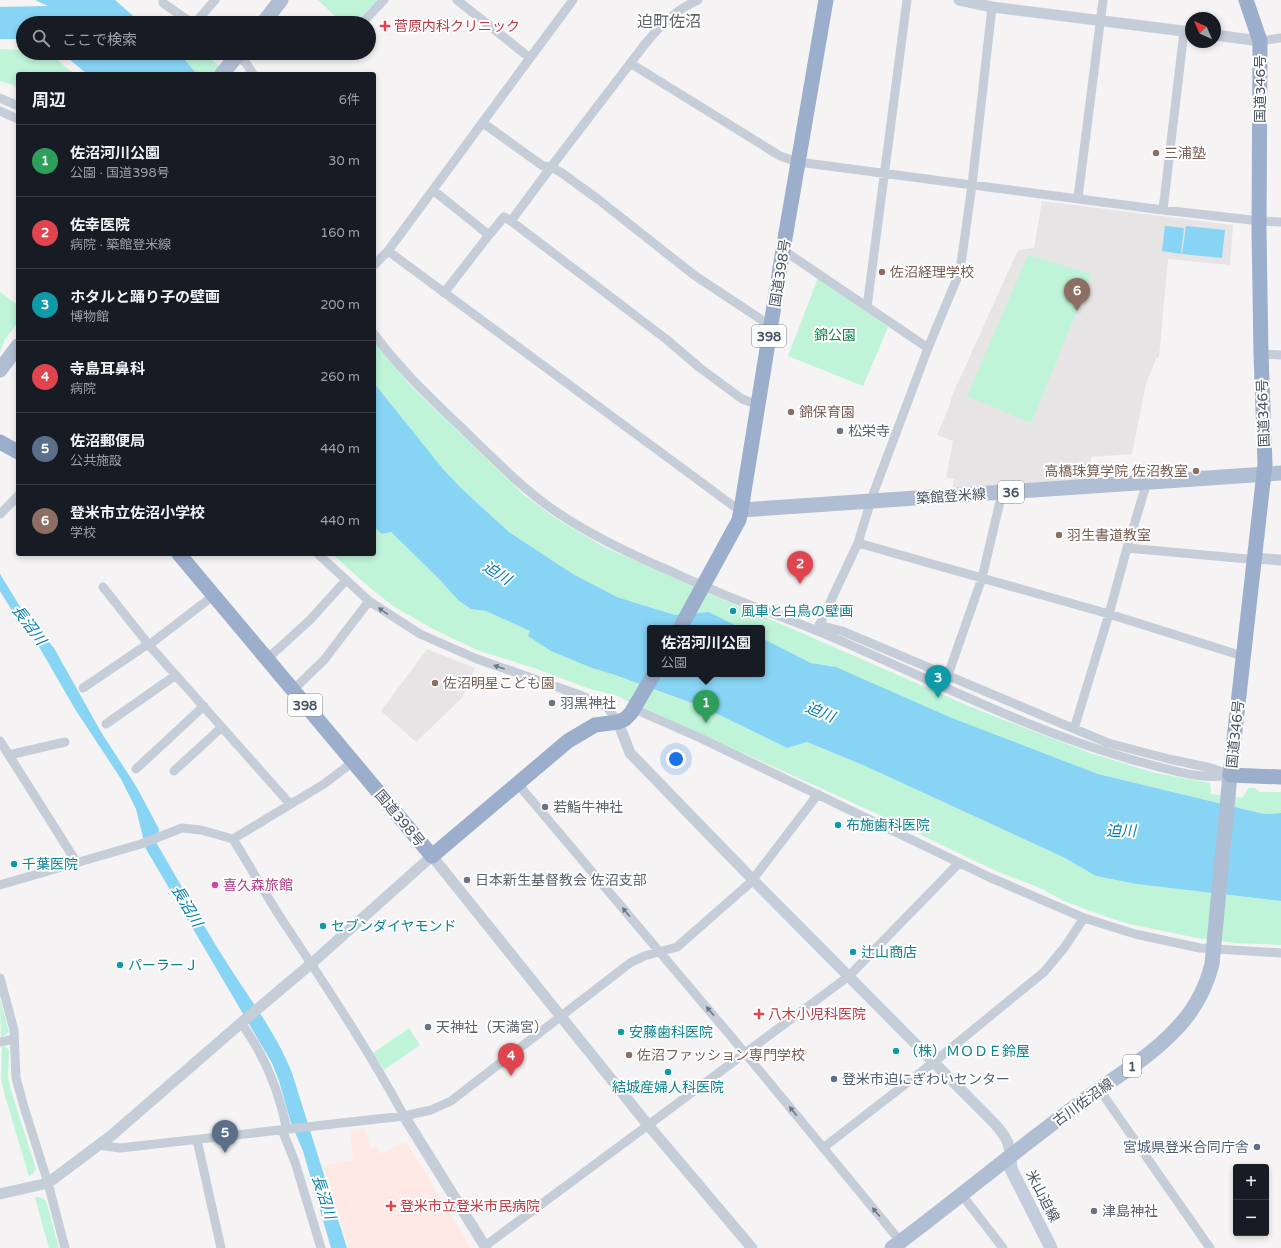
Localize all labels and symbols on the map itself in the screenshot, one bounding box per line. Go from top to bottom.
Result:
district label: 迫町佐沼 [637,12,701,32]
north arrow [1185,12,1221,48]
place label: 菅原内科クリニック [394,18,520,35]
marker: 菅原内科クリニック [379,20,391,32]
street label: 国道346号 [1252,55,1269,123]
place label: 三浦塾 [1164,145,1206,162]
marker: 三浦塾 [1151,148,1161,158]
street label: 国道398号 [767,238,794,308]
place label: 佐沼経理学校 [890,264,974,281]
marker: 佐沼経理学校 [877,267,887,277]
pin: 6 [1064,278,1090,311]
road number: 398 [752,325,786,347]
park label: 錦公園 [814,327,856,344]
street label: 国道346号 [1254,379,1273,447]
place label: 錦保育園 [799,404,855,421]
marker: 錦保育園 [786,407,796,417]
place label: 松栄寺 [848,423,890,440]
marker: 松栄寺 [835,426,845,436]
place label: 高橋珠算学院 佐沼教室 [1044,463,1188,480]
marker: 高橋珠算学院 佐沼教室 [1191,466,1201,476]
road number: 36 [998,481,1024,503]
street label: 築館登米線 [916,486,987,507]
place label: 羽生書道教室 [1067,527,1151,544]
marker: 羽生書道教室 [1054,530,1064,540]
pin: 2 [787,551,813,584]
water label: 迫川 [480,557,516,590]
water label: 長沼川 [8,602,51,650]
place label: 風車と白鳥の壁画 [741,603,853,620]
marker: 風車と白鳥の壁画 [728,606,738,616]
one-way arrow [377,607,388,615]
one-way arrow [493,664,505,670]
pin: 3 [925,665,951,698]
place label: 佐沼明星こども園 [443,675,555,692]
marker: 佐沼明星こども園 [430,678,440,688]
pin: 1 [693,690,719,723]
road number: 398 [288,694,322,716]
place label: 羽黒神社 [560,695,616,712]
marker: 羽黒神社 [547,698,557,708]
water label: 迫川 [803,698,839,727]
street label: 国道346号 [1223,699,1248,769]
your location [666,749,686,769]
street label: 国道398号 [371,787,428,850]
place label: 若鮨牛神社 [553,799,623,816]
marker: 若鮨牛神社 [540,802,550,812]
place label: 布施歯科医院 [846,817,930,834]
marker: 布施歯科医院 [833,820,843,830]
water label: 迫川 [1106,822,1138,840]
place label: 千葉医院 [22,856,78,873]
marker: 千葉医院 [9,859,19,869]
place label: 日本新生基督教会 佐沼支部 [475,872,647,889]
marker: 日本新生基督教会 佐沼支部 [462,875,472,885]
place label: 喜久森旅館 [223,877,293,894]
marker: 喜久森旅館 [210,880,220,890]
water label: 長沼川 [168,882,207,932]
one-way arrow [621,907,631,917]
place label: セブンダイヤモンド [331,918,457,935]
marker: セブンダイヤモンド [318,921,328,931]
place label: 辻山商店 [861,944,917,961]
marker: 辻山商店 [848,947,858,957]
place label: パーラーＪ [128,957,198,974]
marker: パーラーＪ [115,960,125,970]
one-way arrow [705,1006,714,1017]
place label: 八木小児科医院 [768,1006,866,1023]
marker: 八木小児科医院 [753,1008,765,1020]
place label: 天神社（天満宮） [436,1019,548,1036]
marker: 天神社（天満宮） [423,1022,433,1032]
place label: 安藤歯科医院 [629,1024,713,1041]
marker: 安藤歯科医院 [616,1027,626,1037]
pin: 4 [498,1043,524,1076]
place label: （株）ＭＯＤＥ鈴屋 [904,1043,1030,1060]
marker: （株）ＭＯＤＥ鈴屋 [891,1046,901,1056]
place label: 佐沼ファッション専門学校 [637,1047,805,1064]
marker: 佐沼ファッション専門学校 [624,1050,634,1060]
road number: 1 [1123,1055,1141,1077]
marker: 結城産婦人科医院 [663,1067,673,1077]
place label: 登米市迫にぎわいセンター [842,1071,1010,1088]
marker: 登米市迫にぎわいセンター [829,1074,839,1084]
street label: 古川佐沼線 [1050,1075,1117,1130]
place label: 結城産婦人科医院 [612,1079,724,1096]
one-way arrow [788,1106,797,1117]
pin: 5 [212,1120,238,1153]
place label: 宮城県登米合同庁舎 [1123,1139,1249,1156]
marker: 宮城県登米合同庁舎 [1252,1142,1262,1152]
street label: 米山迫線 [1022,1167,1063,1225]
water label: 長沼川 [308,1173,340,1223]
place label: 登米市立登米市民病院 [400,1198,540,1215]
marker: 登米市立登米市民病院 [385,1200,397,1212]
place label: 津島神社 [1102,1203,1158,1220]
one-way arrow [871,1206,880,1217]
marker: 津島神社 [1089,1206,1099,1216]

